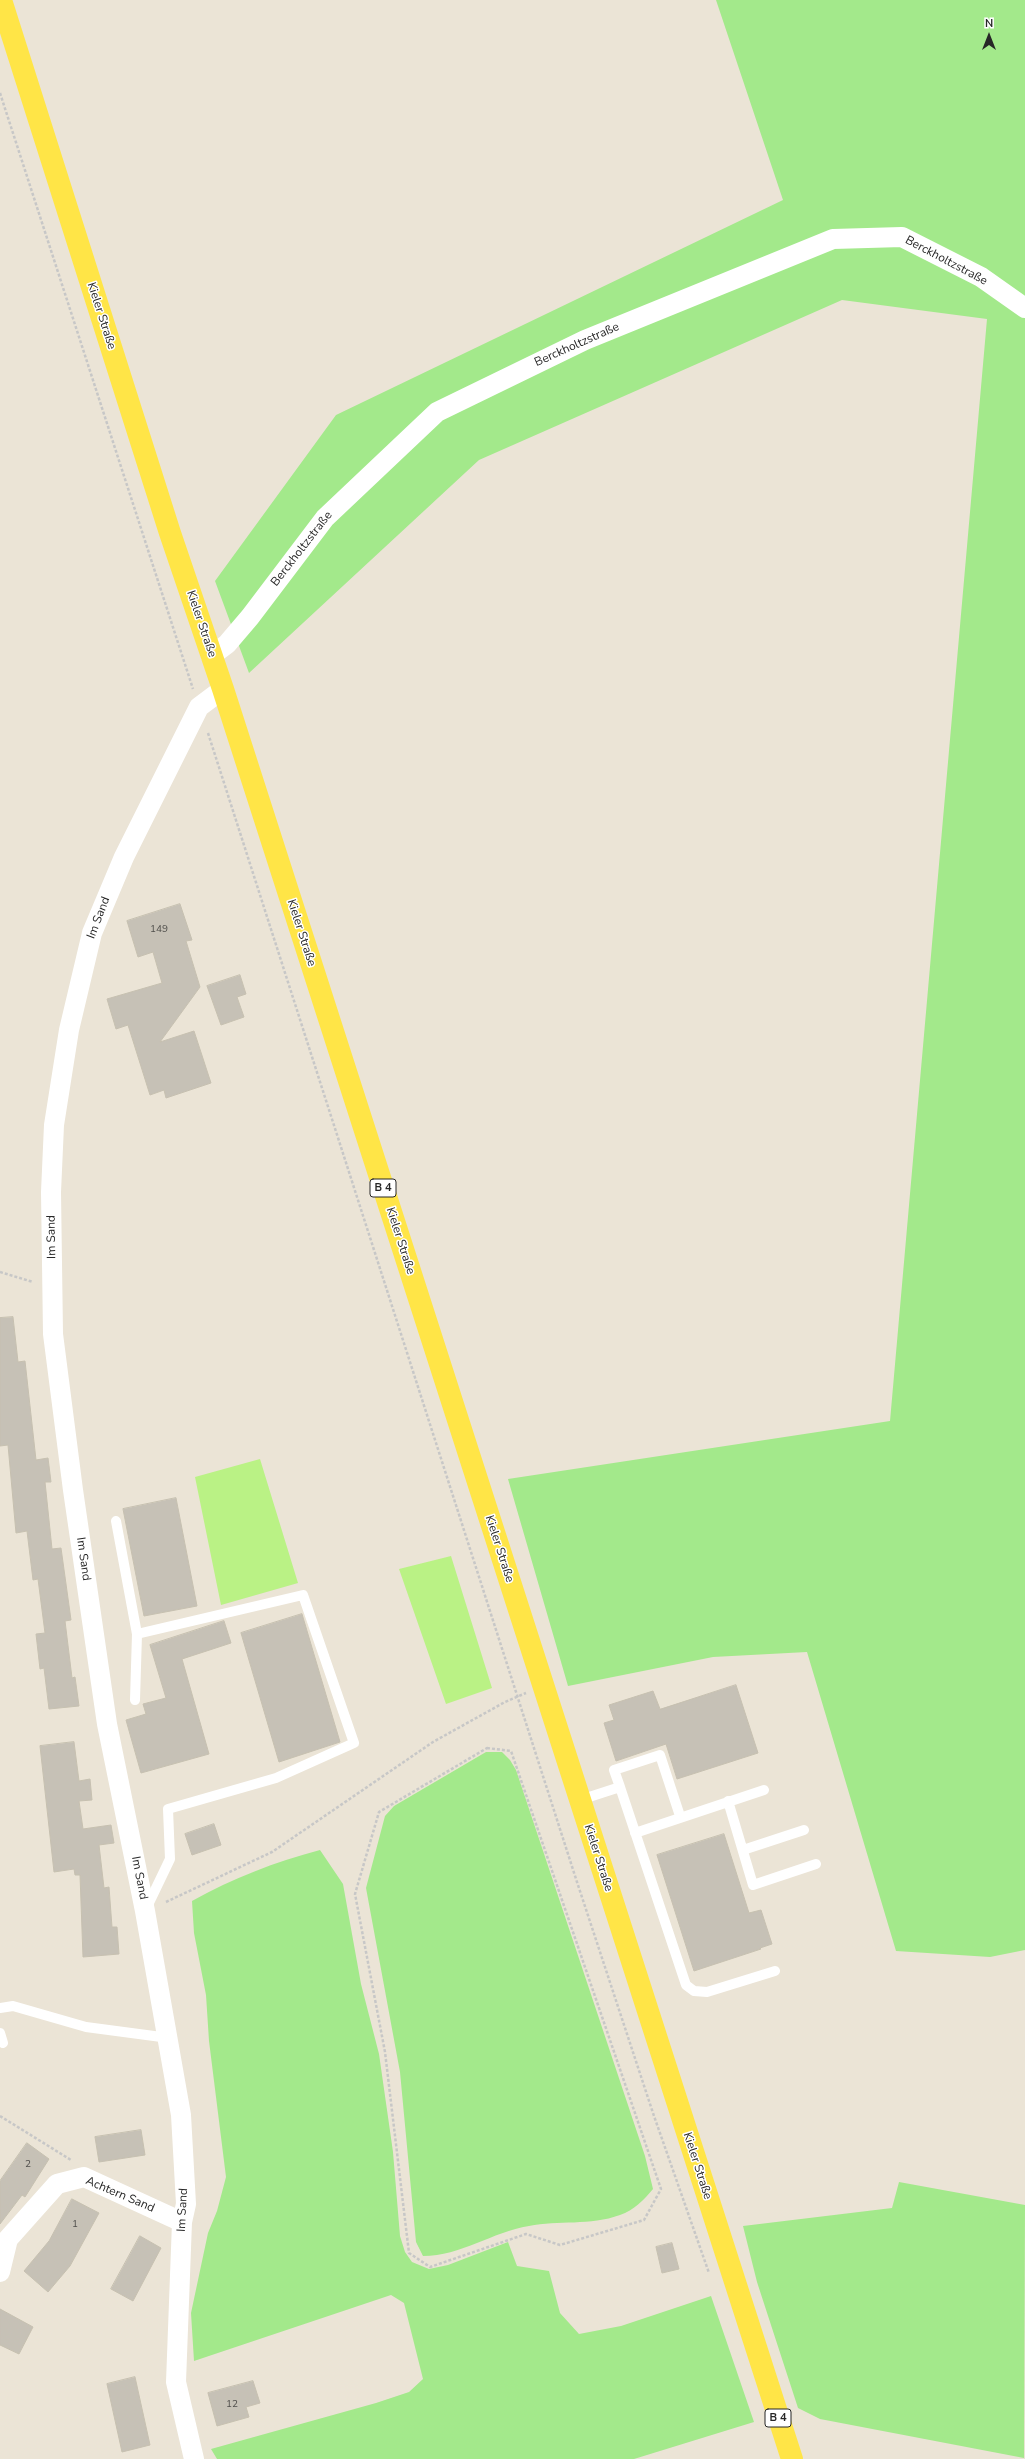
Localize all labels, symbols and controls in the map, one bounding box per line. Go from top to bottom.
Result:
north arrow [969,16,1009,56]
text: N [985,16,993,31]
street label: Berckholtzstraße [902,233,990,289]
street label: Kieler Straße [83,281,119,351]
street label: Berckholtzstraße [532,320,622,370]
street label: Berckholtzstraße [268,509,336,589]
street label: Kieler Straße [183,589,219,659]
street label: Im Sand [84,895,114,941]
street label: Kieler Straße [283,898,319,968]
house number: 149 [150,924,168,936]
road number: B 4 [370,1179,396,1197]
street label: Kieler Straße [382,1206,418,1276]
street label: Im Sand [44,1215,60,1259]
street label: Kieler Straße [481,1514,517,1584]
street label: Im Sand [73,1536,93,1582]
street label: Kieler Straße [580,1823,616,1893]
street label: Im Sand [128,1855,150,1901]
street label: Kieler Straße [679,2131,715,2201]
house number: 2 [25,2159,31,2171]
street label: Achtern Sand [83,2174,157,2216]
street label: Im Sand [175,2188,191,2232]
house number: 1 [72,2219,78,2231]
house number: 12 [226,2399,238,2411]
road number: B 4 [765,2409,791,2427]

